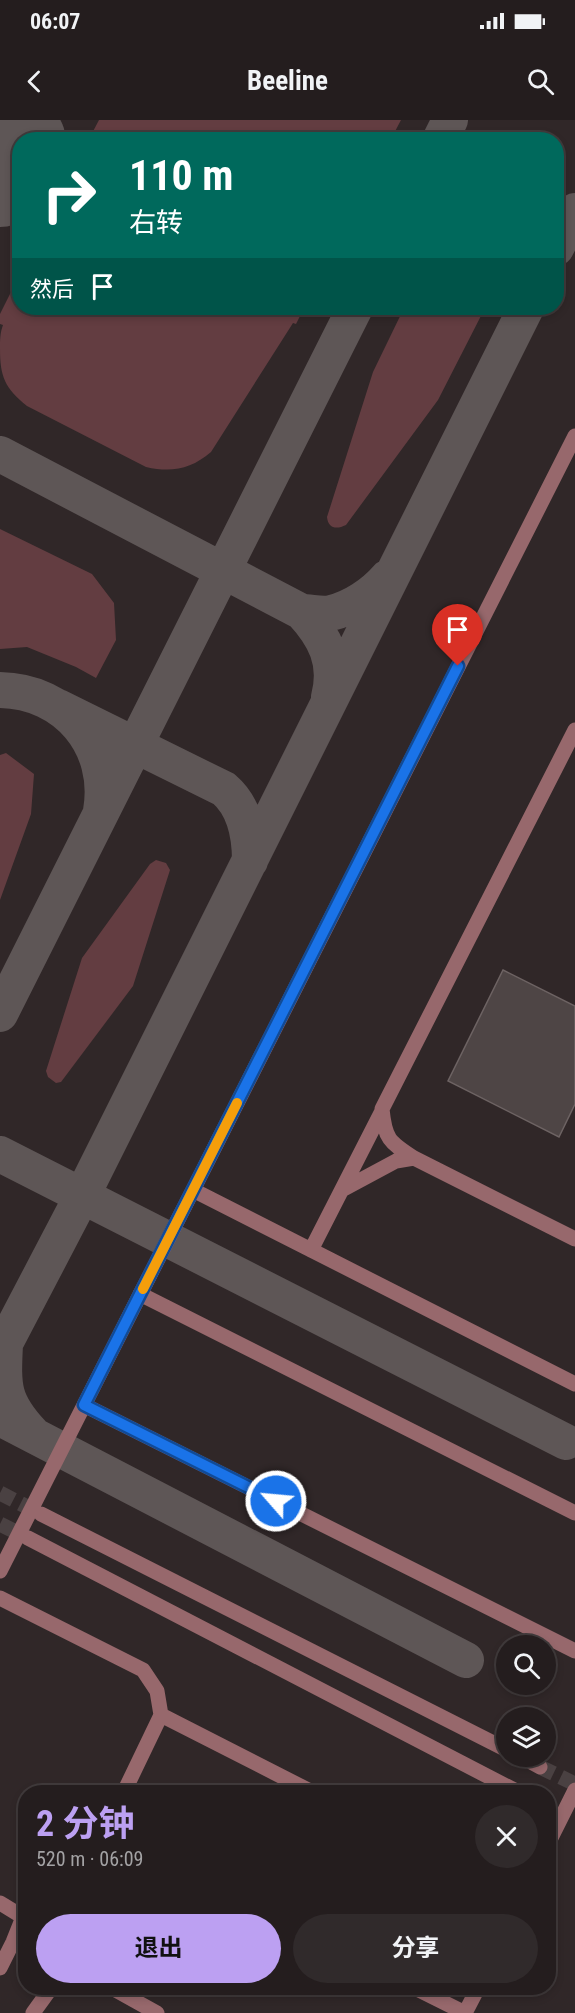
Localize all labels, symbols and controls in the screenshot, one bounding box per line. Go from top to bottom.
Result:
text: 06:07 [30,9,81,34]
icon: back [18,65,51,98]
text: Beeline [247,65,328,97]
icon: search [524,65,557,98]
text: 110 m [129,151,234,200]
icon: right [30,156,108,234]
text: 右转 [129,207,183,239]
icon: arrive [86,270,119,303]
text: 然后 [30,277,74,302]
pin [432,604,483,666]
icon: arrive [441,613,474,646]
position arrow [244,1469,308,1533]
map controls [496,1635,556,1767]
button: search [496,1635,556,1695]
button: layers [496,1707,556,1767]
text: 2 分钟 [36,1803,135,1845]
button: close [475,1805,538,1868]
text: 520 m · 06:09 [36,1847,143,1871]
button: 退出 [36,1914,281,1983]
button: 分享 [293,1914,538,1983]

